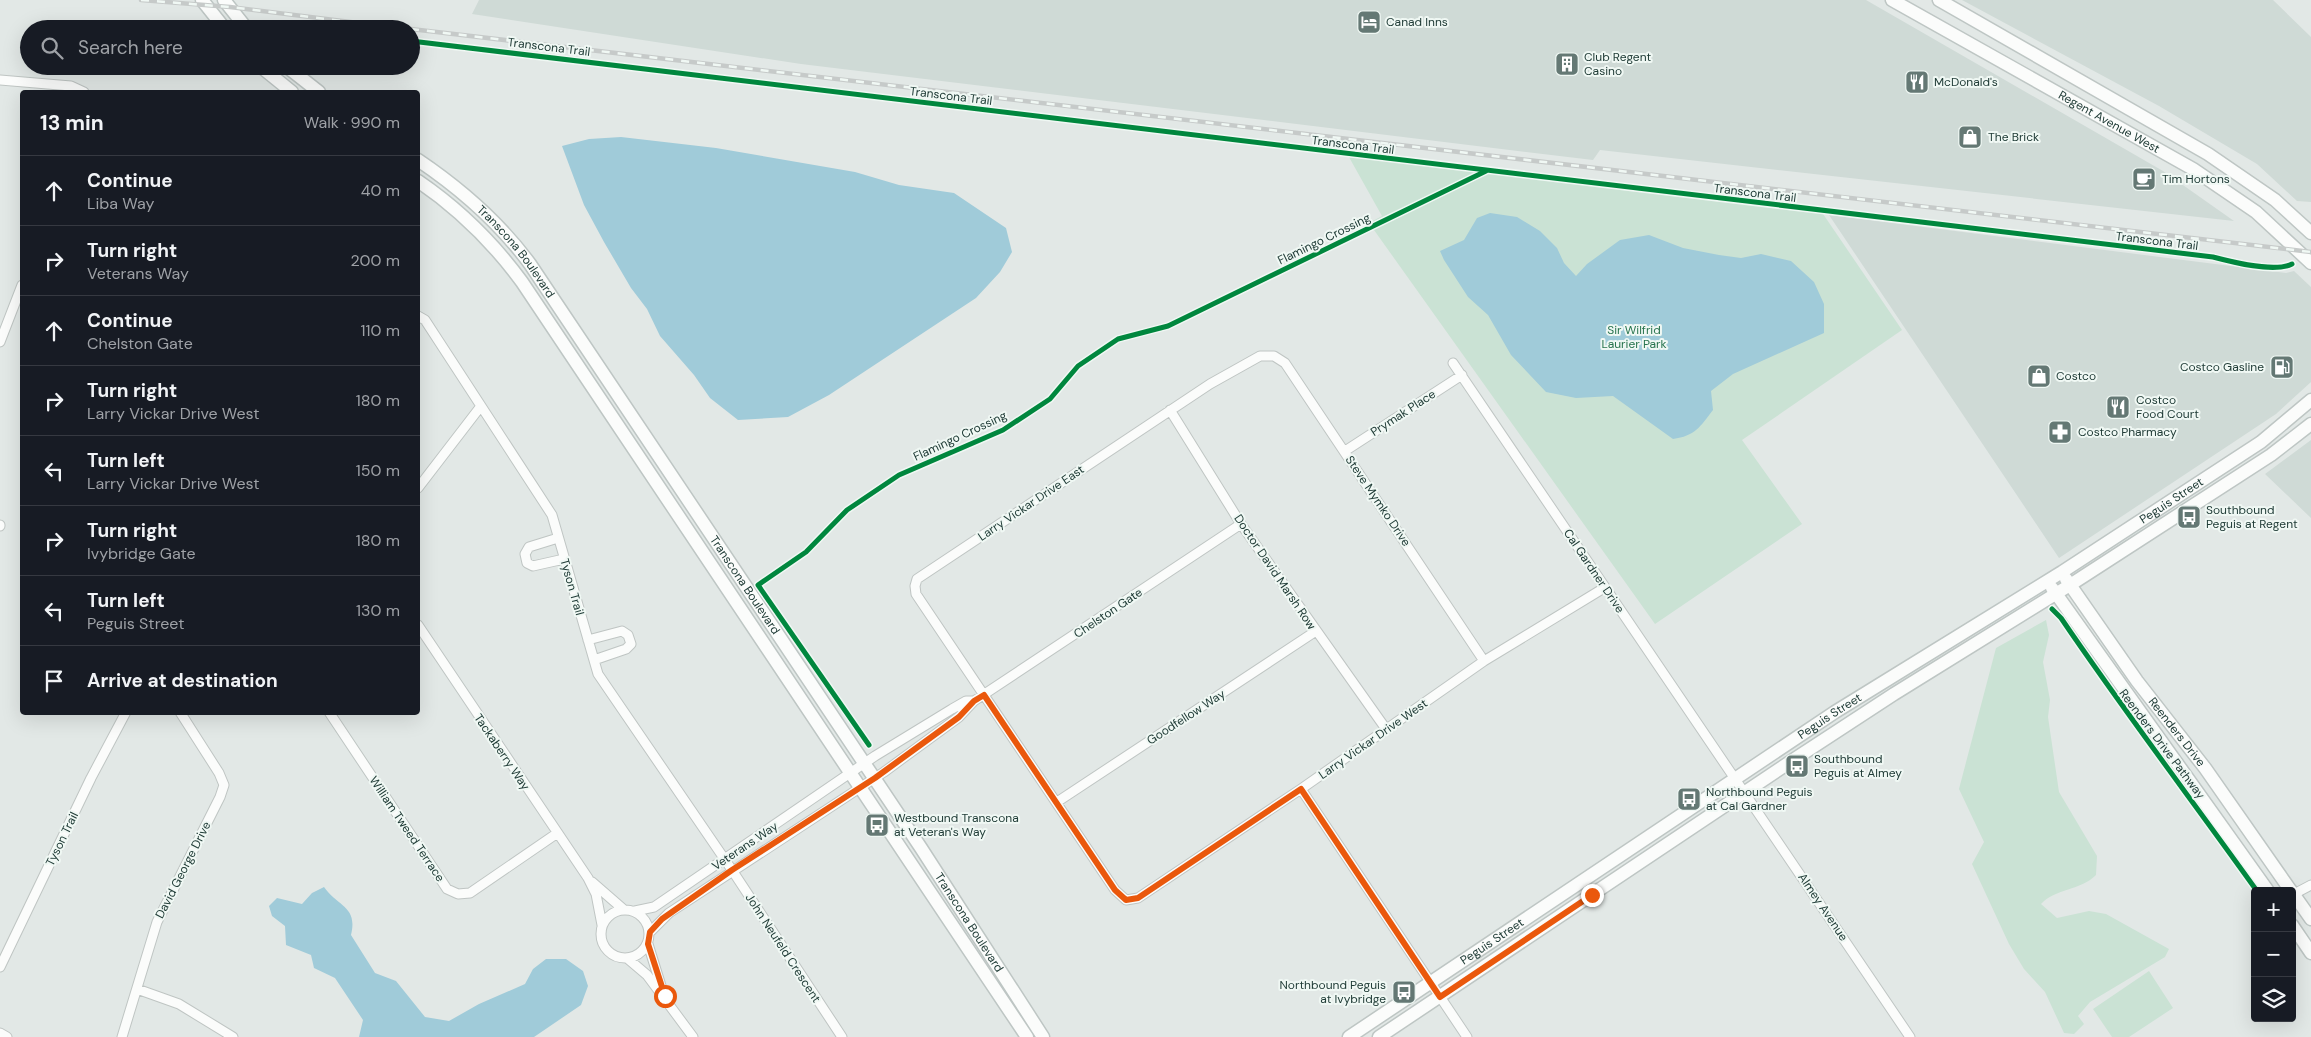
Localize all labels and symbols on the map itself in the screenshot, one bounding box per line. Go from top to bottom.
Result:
hotel icon: Canad Inns [1356,9,1382,35]
place label: Canad Inns [1386,14,1448,30]
street label: Transcona Trail [507,34,591,60]
place label: Club Regent Casino [1584,49,1652,79]
building icon: Club Regent Casino [1554,51,1580,77]
restaurant icon: McDonald's [1904,69,1930,95]
place label: McDonald's [1934,74,1998,90]
street label: Transcona Trail [909,83,993,109]
street label: Regent Avenue West [2055,87,2163,157]
shop icon: The Brick [1957,124,1983,150]
place label: The Brick [1988,129,2039,145]
street label: Transcona Trail [1311,132,1395,158]
cafe icon: Tim Hortons [2131,166,2157,192]
place label: Tim Hortons [2162,171,2230,187]
street label: Transcona Trail [1713,180,1797,206]
street label: Transcona Boulevard [473,202,558,301]
street label: Flamingo Crossing [1275,209,1373,268]
street label: Transcona Trail [2115,228,2199,254]
park label: Sir Wilfrid Laurier Park [1601,322,1667,352]
fuel station icon: Costco Gasline [2269,354,2295,380]
place label: Costco Gasline [2180,359,2264,375]
shop icon: Costco [2026,363,2052,389]
place label: Costco [2056,368,2096,384]
street label: Prymak Place [1367,386,1439,440]
place label: Costco Food Court [2136,392,2199,422]
restaurant icon: Costco Food Court [2105,394,2131,420]
street label: Flamingo Crossing [911,407,1010,465]
pharmacy icon: Costco Pharmacy [2047,419,2073,445]
place label: Costco Pharmacy [2078,424,2177,440]
street label: Steve Mymko Drive [1342,453,1414,550]
street label: Larry Vickar Drive East [975,461,1087,545]
street label: Peguis Street [2136,474,2207,527]
place label: Southbound Peguis at Regent [2206,502,2298,532]
bus stop icon: Southbound Peguis at Regent [2176,504,2202,530]
street label: Doctor David Marsh Row [1230,511,1320,633]
street label: Cal Gardner Drive [1560,526,1628,616]
street label: Transcona Boulevard [706,533,784,638]
street label: Tyson Trail [556,557,588,617]
street label: Chelston Gate [1071,584,1145,642]
street label: Goodfellow Way [1144,686,1228,748]
street label: Reenders Drive Pathway [2115,686,2209,802]
street label: Peguis Street [1795,689,1865,743]
street label: Reenders Drive [2145,694,2209,770]
street label: Larry Vickar Drive West [1315,695,1431,783]
street label: Tackaberry Way [471,711,534,794]
place label: Southbound Peguis at Almey [1814,751,1902,781]
bus stop icon: Southbound Peguis at Almey [1784,753,1810,779]
street label: William Tweed Terrace [366,773,448,885]
place label: Northbound Peguis at Cal Gardner [1706,784,1812,814]
bus stop icon: Northbound Peguis at Cal Gardner [1676,786,1702,812]
street label: Tyson Trail [42,809,82,869]
place label: Westbound Transcona at Veteran's Way [894,810,1019,840]
bus stop icon: Westbound Transcona at Veteran's Way [864,812,890,838]
street label: Veterans Way [709,818,781,874]
street label: David George Drive [152,819,214,921]
street label: Transcona Boulevard [931,870,1007,975]
street label: Almey Avenue [1794,870,1852,944]
route end [1581,884,1604,907]
street label: John Neufeld Crescent [742,890,824,1006]
street label: Peguis Street [1457,914,1527,968]
place label: Northbound Peguis at Ivybridge [1280,977,1386,1007]
bus stop icon: Northbound Peguis at Ivybridge [1391,979,1417,1005]
route start [654,985,677,1008]

